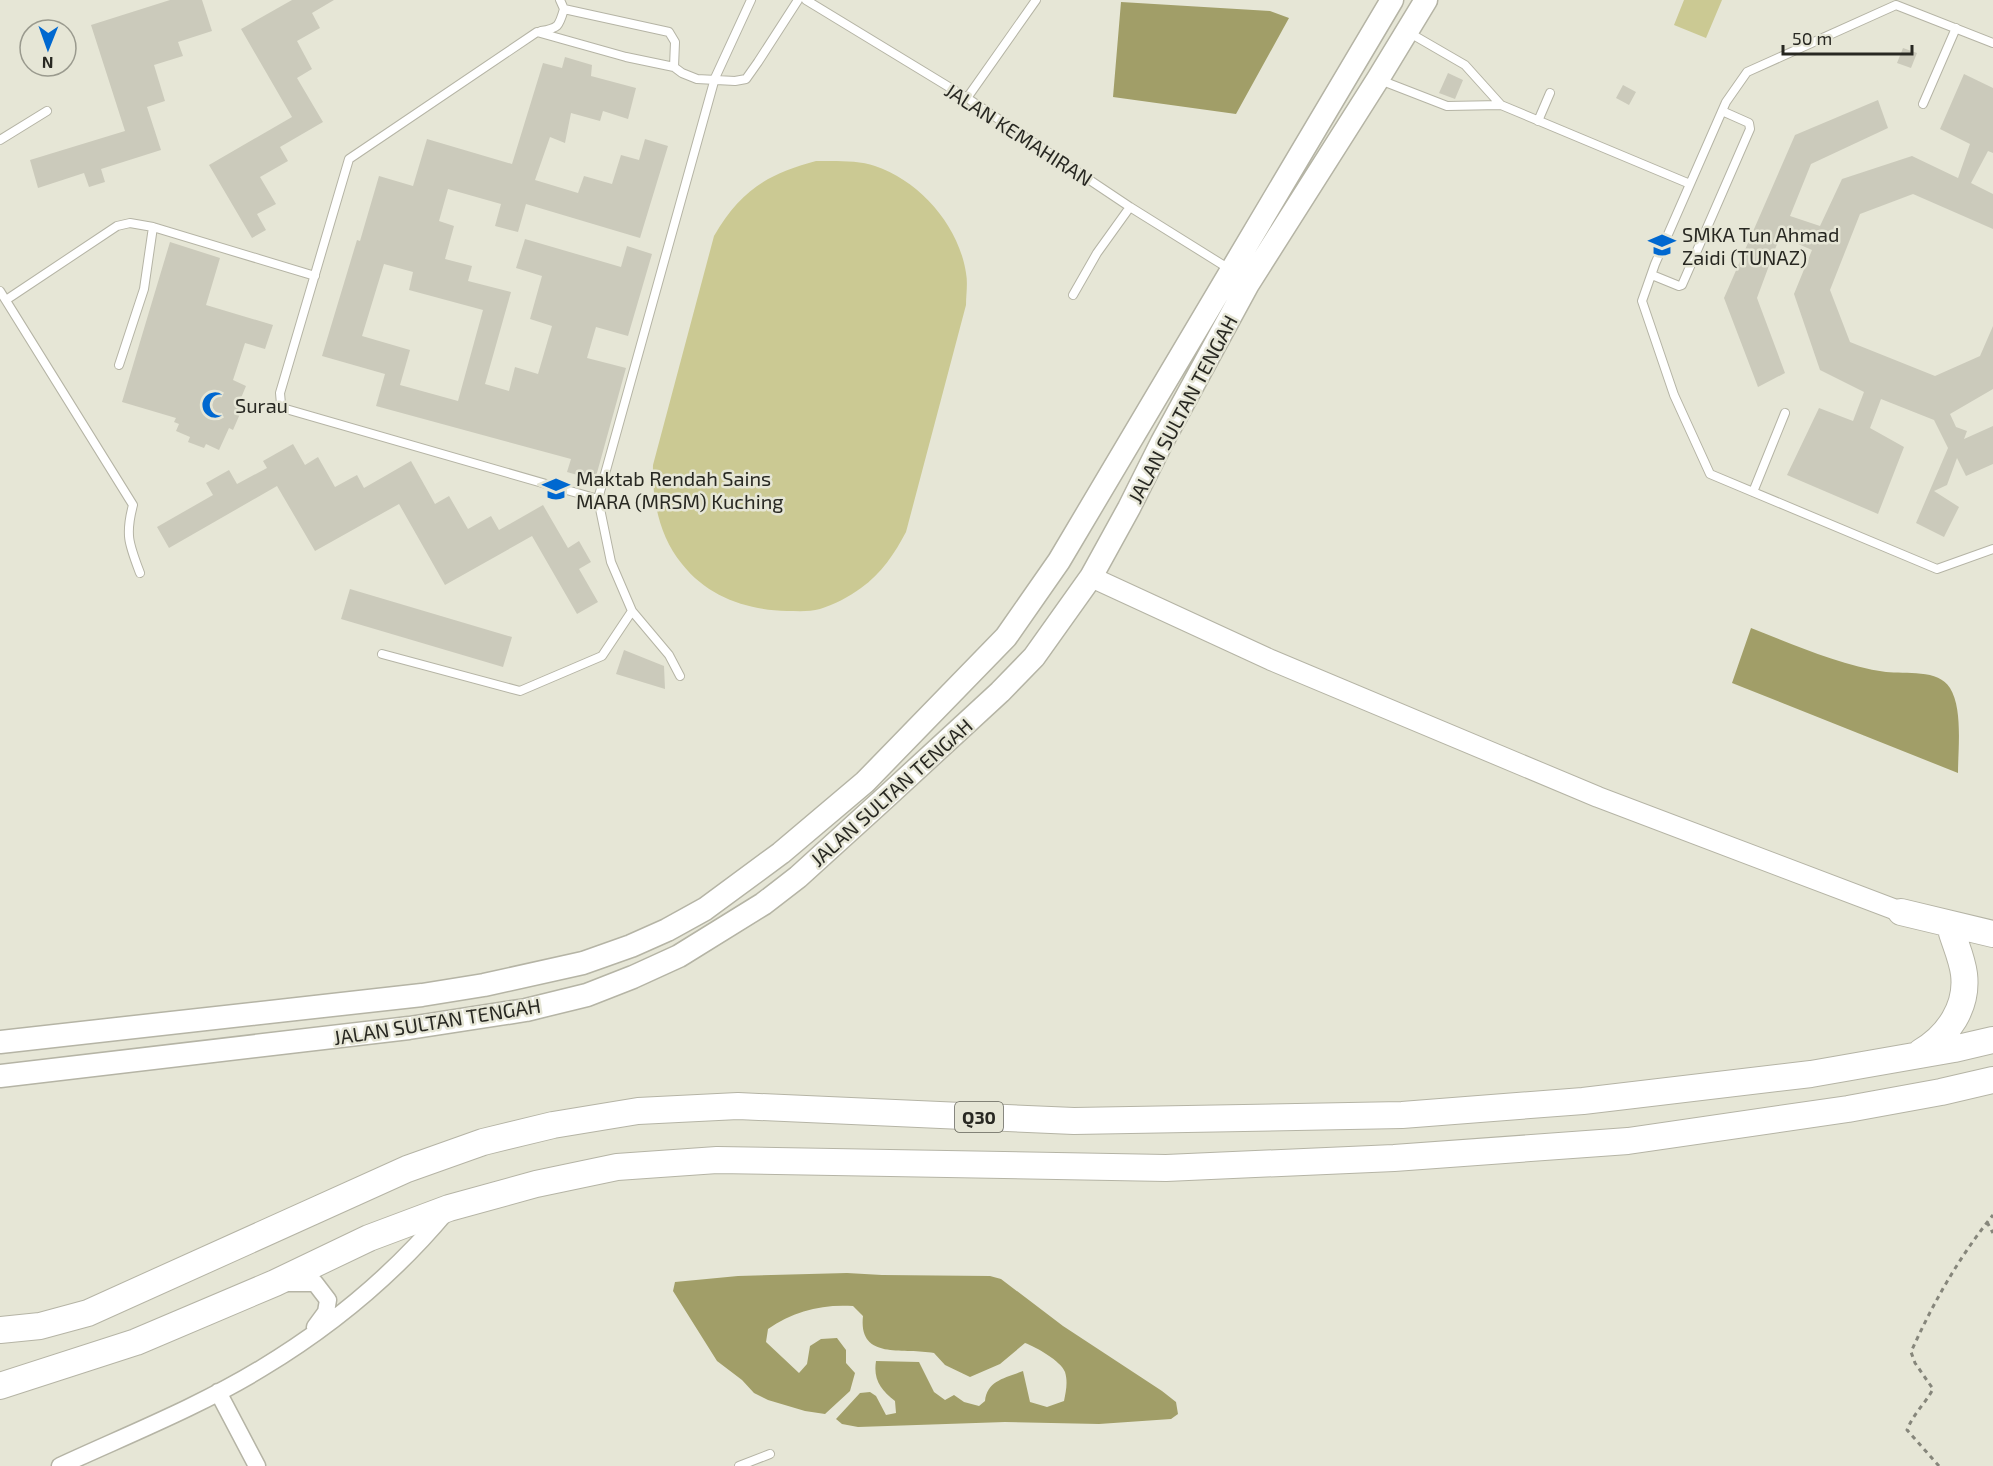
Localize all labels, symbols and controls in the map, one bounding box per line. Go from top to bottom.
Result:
north arrow [18,18,78,78]
scale bar [1783,18,1912,56]
text: 50 m [1792,27,1832,49]
text: N [42,54,54,73]
street label: JALAN KEMAHIRAN [941,77,1097,191]
place label: SMKA Tun Ahmad Zaidi (TUNAZ) [1682,222,1839,269]
school or university icon: SMKA Tun Ahmad Zaidi (TUNAZ) [1647,230,1677,260]
street label: JALAN SULTAN TENGAH [1122,311,1242,507]
mosque icon: Surau [200,390,230,420]
place label: Surau [235,393,288,417]
place label: Maktab Rendah Sains MARA (MRSM) Kuching [576,466,783,513]
school or university icon: Maktab Rendah Sains MARA (MRSM) Kuching [541,474,571,504]
street label: JALAN SULTAN TENGAH [805,713,977,871]
street label: JALAN SULTAN TENGAH [332,993,542,1049]
road number: Q30 [955,1102,1003,1132]

